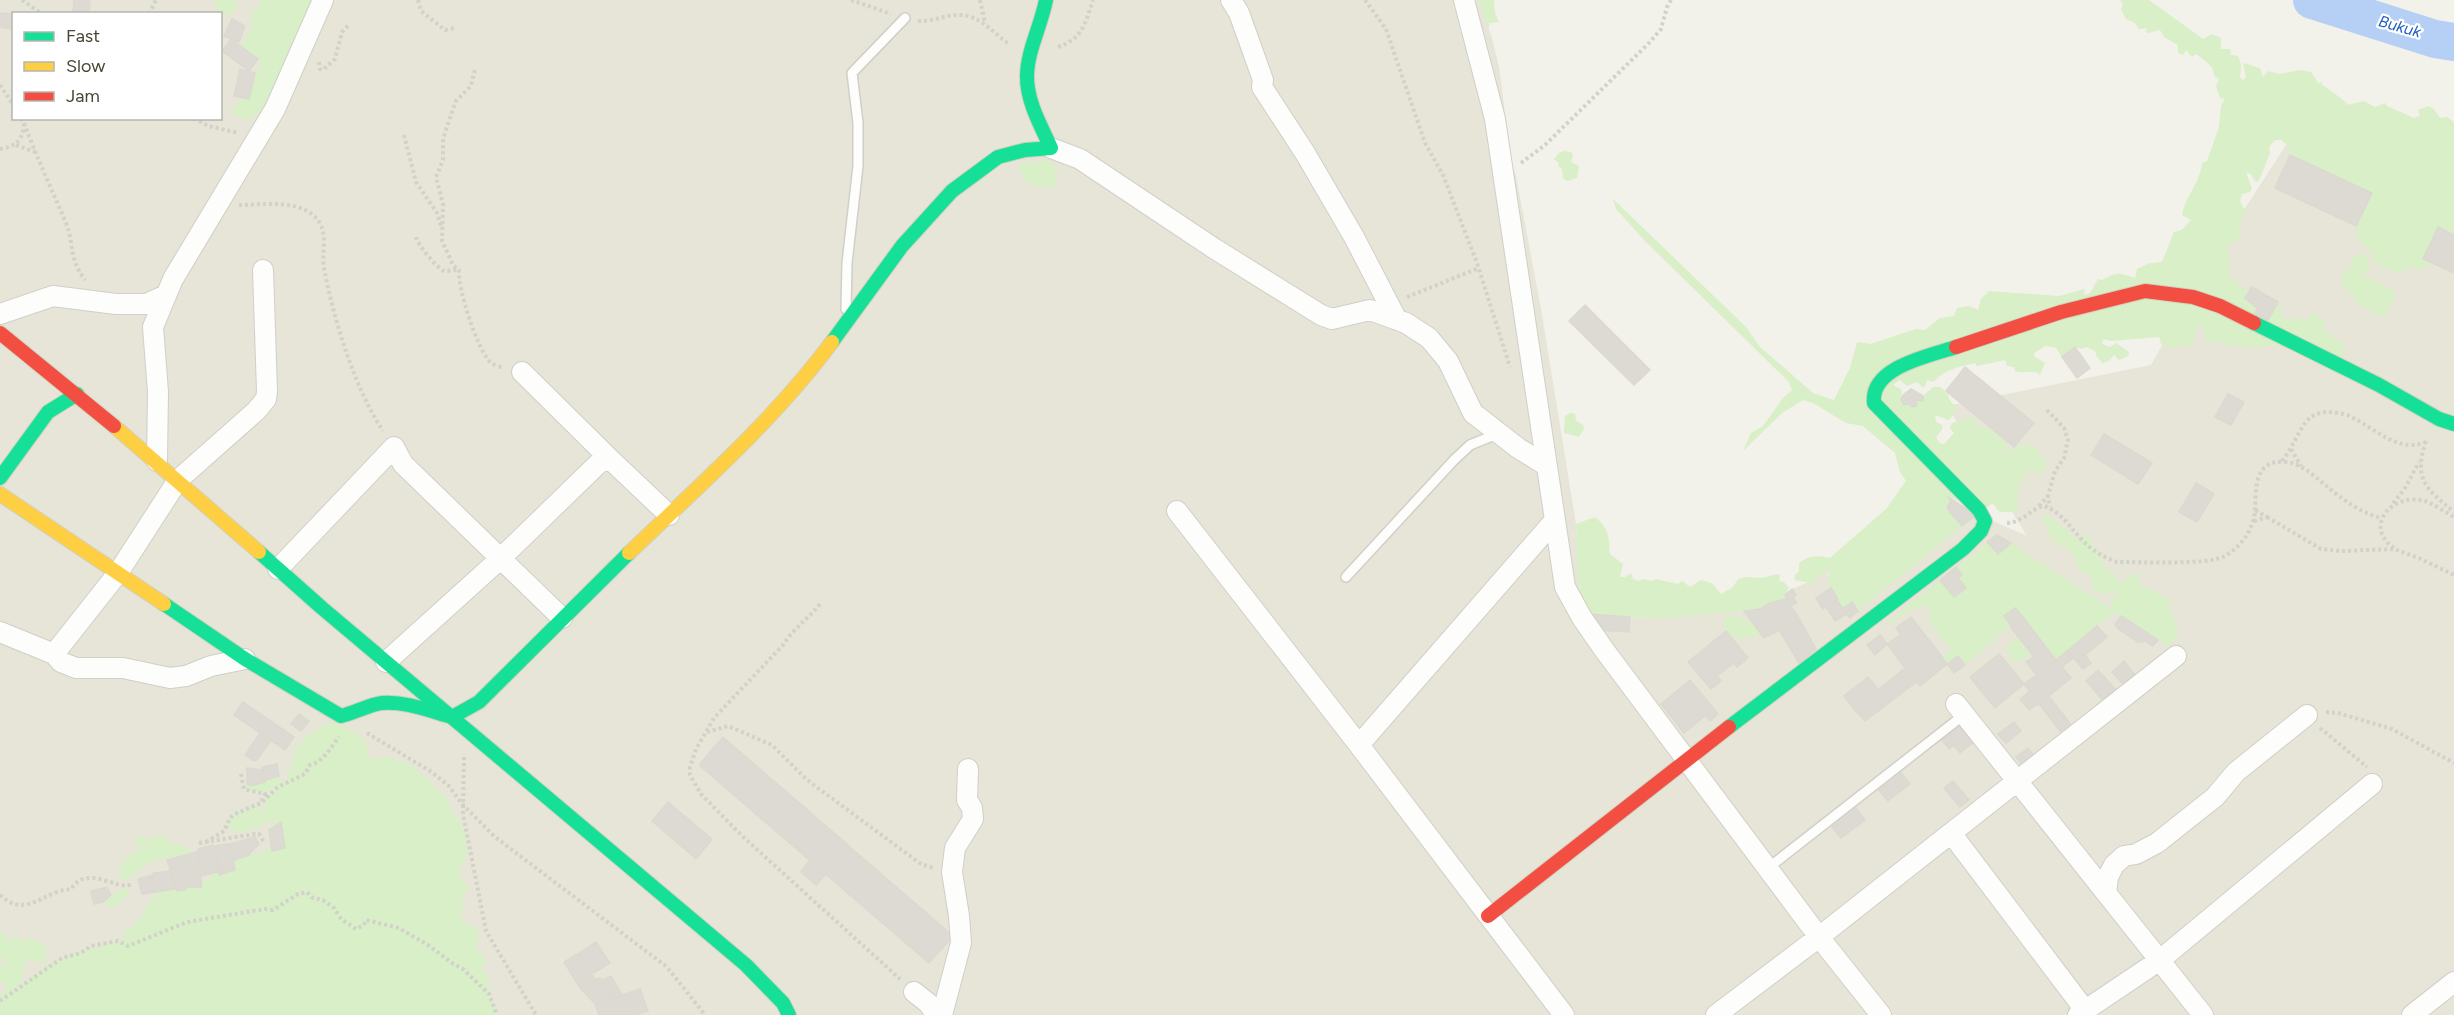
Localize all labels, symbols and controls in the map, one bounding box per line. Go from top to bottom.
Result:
water label: Bukuk [2377,11,2424,42]
legend [12,12,222,120]
text: Fast [66,25,100,47]
text: Slow [66,55,105,77]
text: Jam [66,85,100,107]

